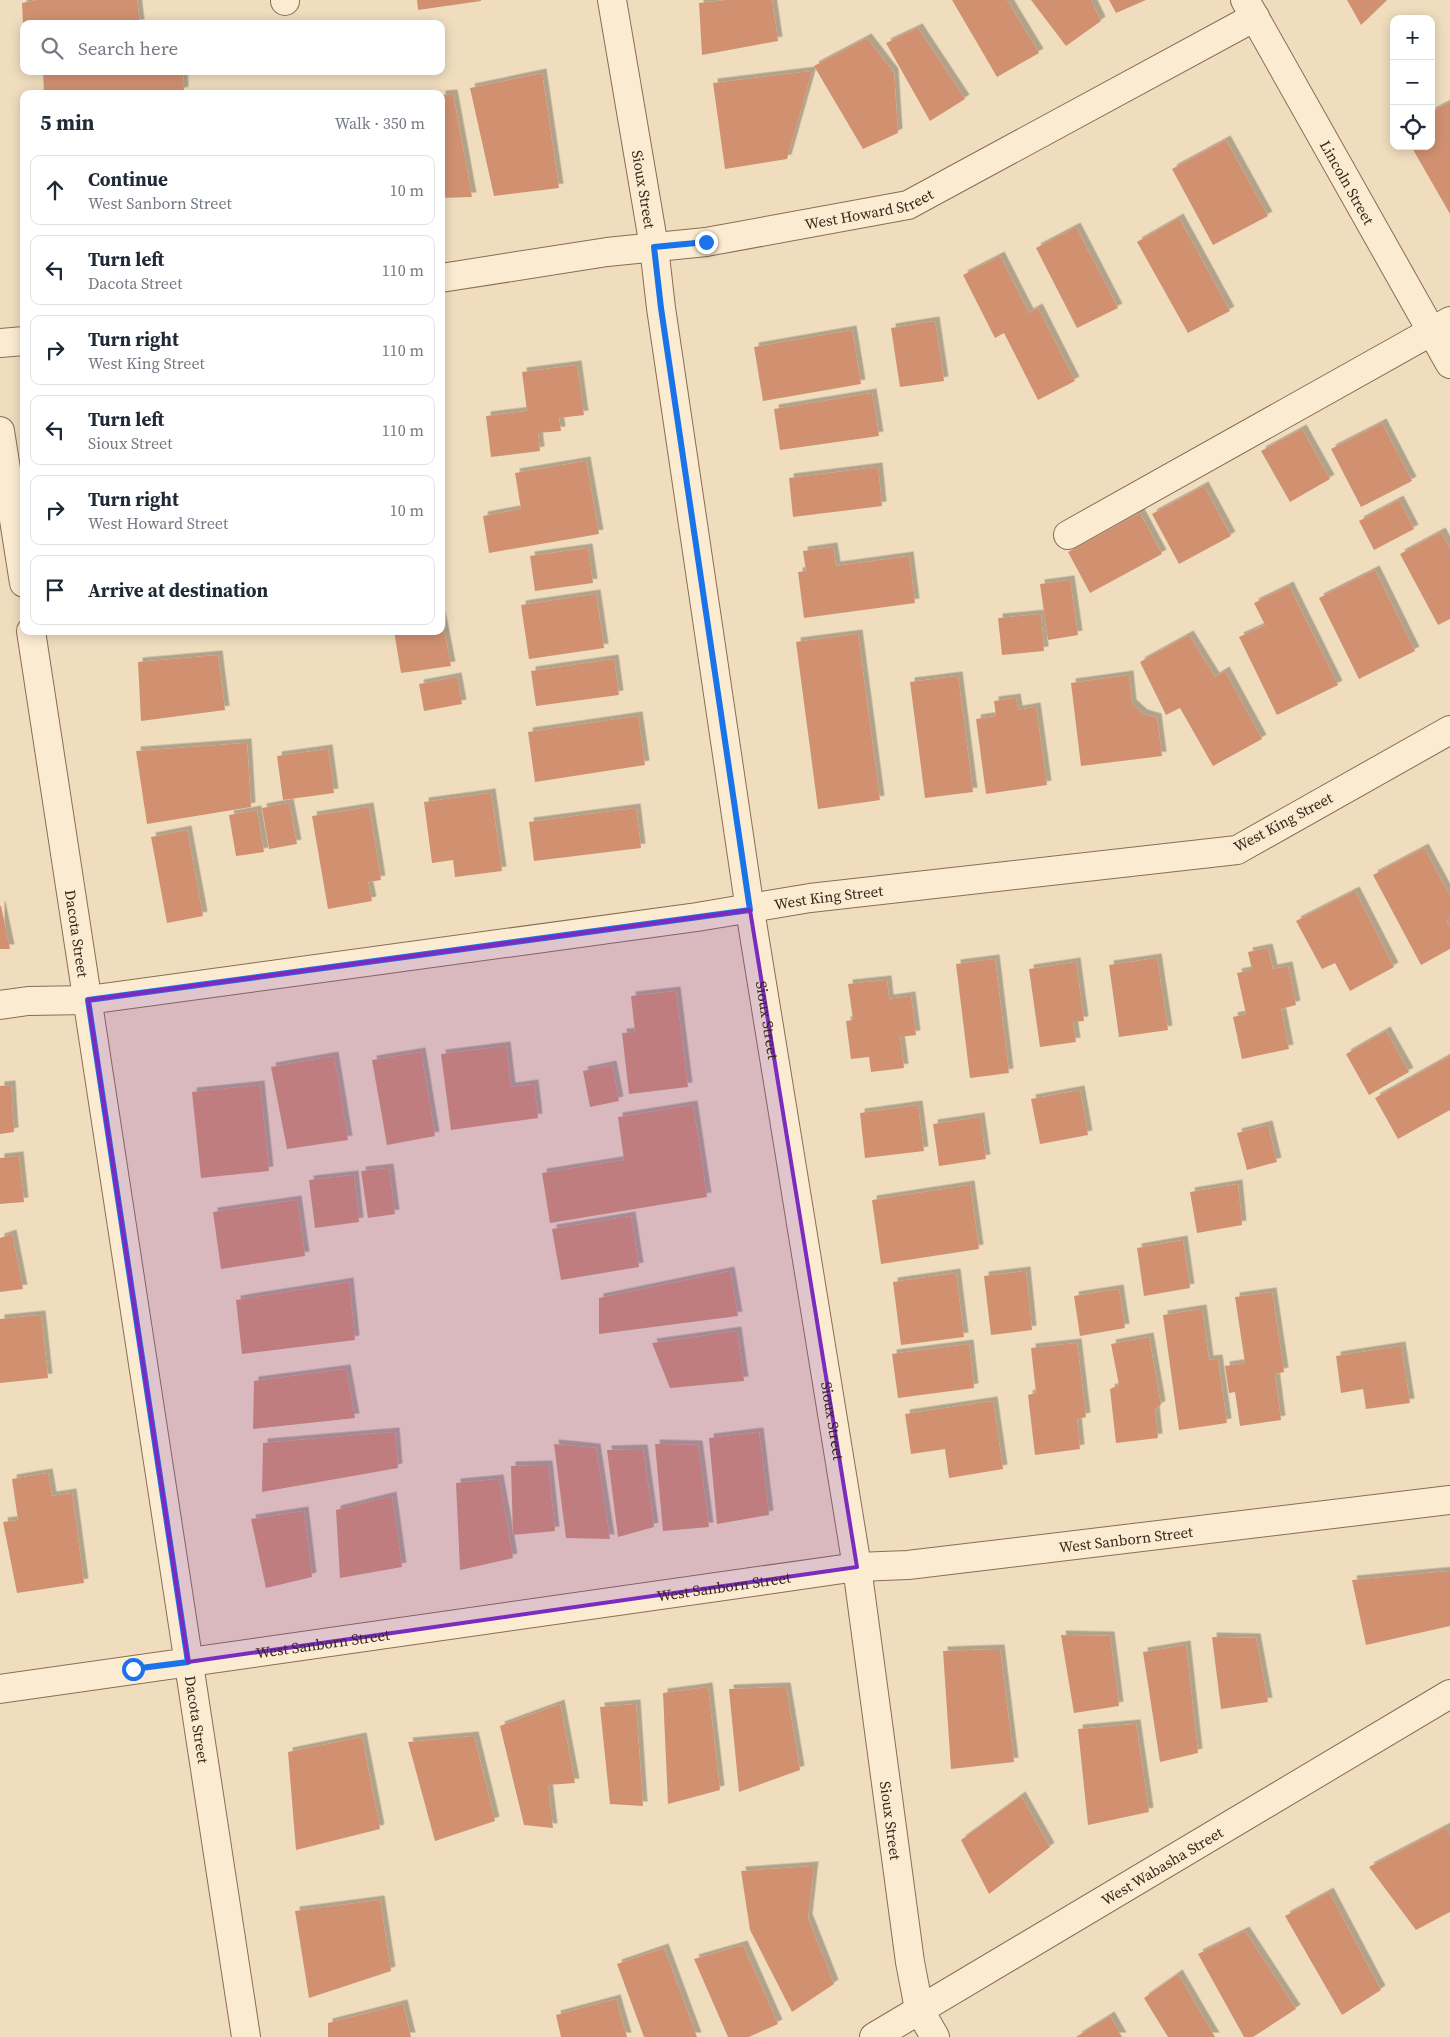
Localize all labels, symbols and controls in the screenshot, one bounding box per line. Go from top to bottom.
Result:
map controls [1390,15,1435,150]
button: + [1390,15,1435,60]
search box [20,20,445,75]
icon: search [38,34,66,62]
text: Search here [78,35,178,61]
button: − [1390,60,1435,105]
button: locate [1390,105,1435,150]
text: 5 min [40,108,95,137]
text: Walk · 350 m [335,112,425,134]
street label: Lincoln Street [1315,136,1380,228]
street label: Sioux Street [627,148,661,230]
text: Continue [88,166,168,192]
icon: ahead [41,176,69,204]
text: 10 m [390,179,424,201]
street label: West Howard Street [803,183,937,234]
text: West Sanborn Street [88,192,232,214]
route end [695,231,718,254]
text: Turn left [88,246,164,272]
icon: left [41,256,69,284]
text: 110 m [382,259,424,281]
text: Dacota Street [88,272,182,294]
text: Turn right [88,326,179,352]
icon: right [41,336,69,364]
text: 110 m [382,339,424,361]
text: West King Street [88,352,205,374]
text: Turn left [88,406,164,432]
icon: left [41,416,69,444]
text: 110 m [382,419,424,441]
text: Sioux Street [88,432,172,454]
text: Turn right [88,486,179,512]
icon: right [41,496,69,524]
text: 10 m [390,499,424,521]
text: West Howard Street [88,512,228,534]
icon: arrive [41,576,69,604]
text: Arrive at destination [88,577,268,603]
street label: West King Street [1230,787,1336,857]
street label: West King Street [772,879,884,914]
street label: Dacota Street [60,888,94,979]
street label: Sioux Street [751,979,785,1061]
street label: Sioux Street [816,1380,850,1462]
street label: West Sanborn Street [1058,1520,1194,1557]
street label: West Sanborn Street [655,1566,792,1606]
street label: West Sanborn Street [254,1623,391,1663]
route start [122,1658,145,1681]
street label: Dacota Street [180,1674,215,1765]
street label: Sioux Street [875,1780,907,1861]
street label: West Wabasha Street [1097,1821,1227,1910]

